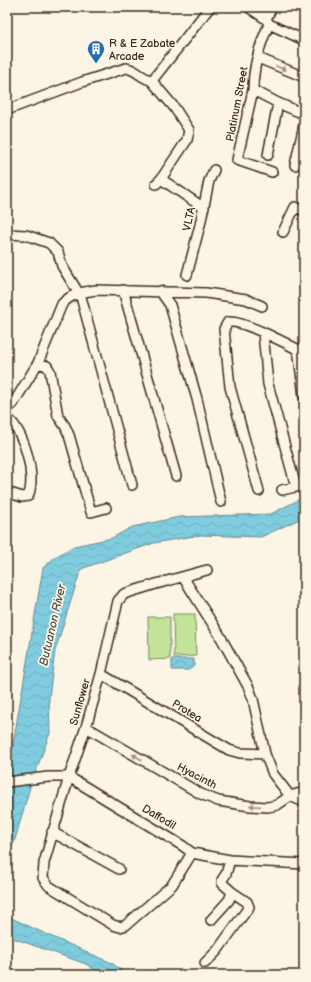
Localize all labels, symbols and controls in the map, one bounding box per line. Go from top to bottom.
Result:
place label: R & E Zabate Arcade [109,37,176,63]
building icon: R & E Zabate Arcade [86,39,106,64]
street label: Platinum Street [223,65,251,142]
one-way arrow [275,65,287,71]
street label: VLTA [180,205,198,232]
water label: Butuanon River [36,581,70,667]
street label: Sunflower [67,676,93,727]
street label: Protea [170,697,204,725]
one-way arrow [131,753,142,760]
street label: Hyacinth [175,760,219,792]
street label: Daffodil [140,802,178,832]
one-way arrow [249,803,261,810]

